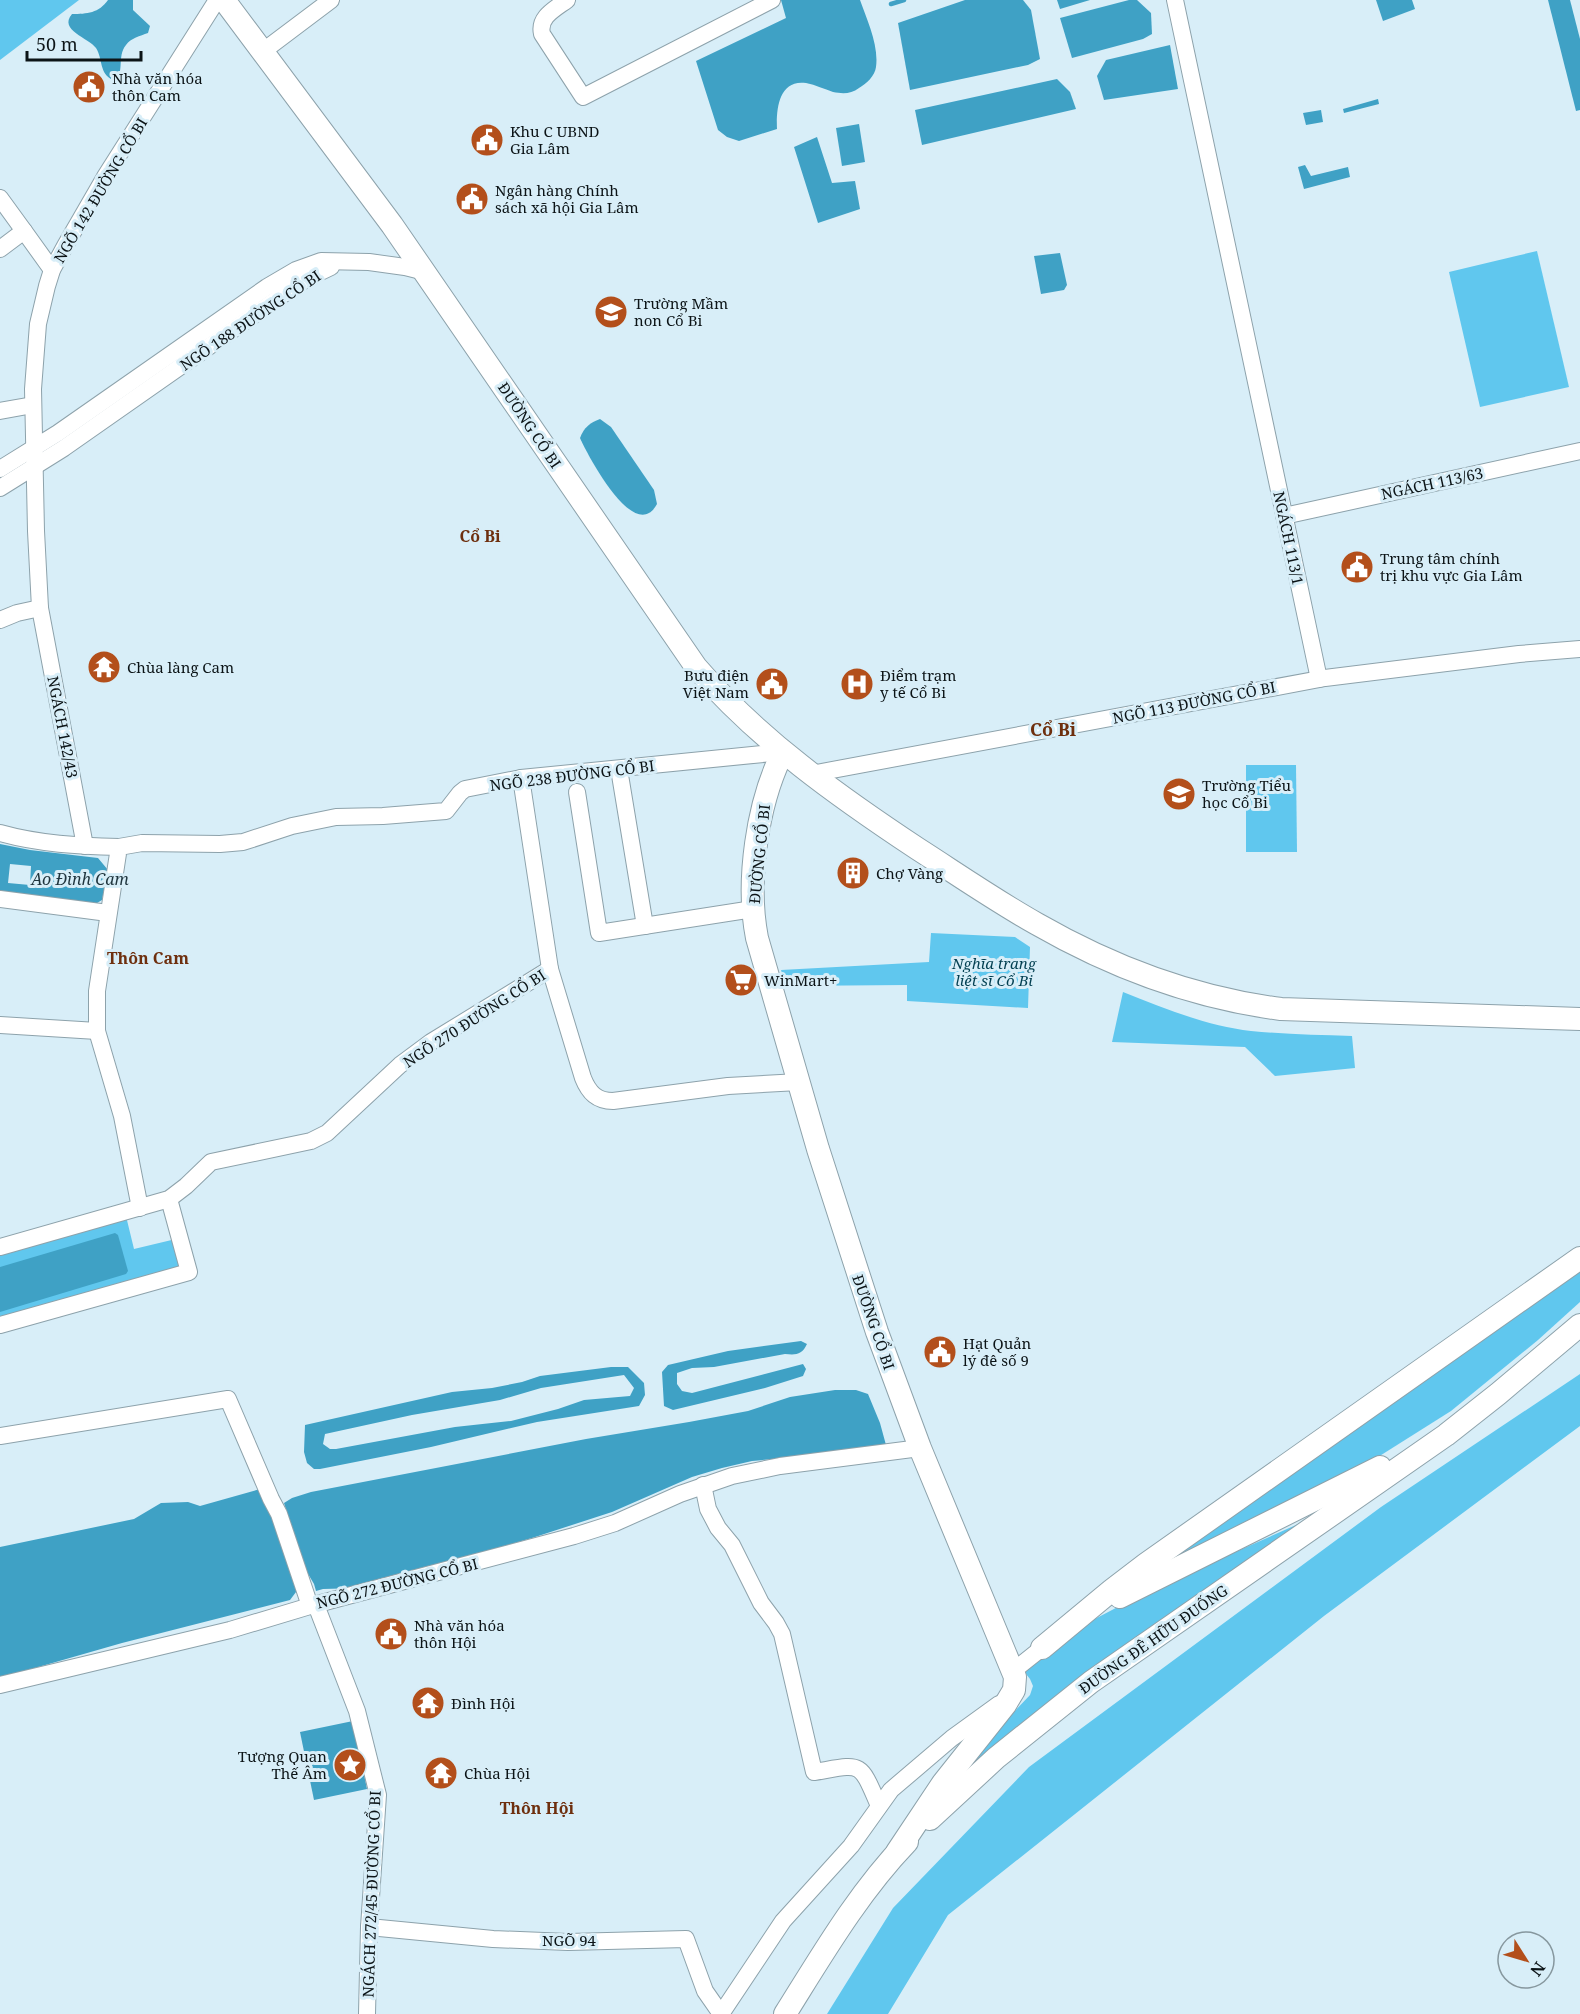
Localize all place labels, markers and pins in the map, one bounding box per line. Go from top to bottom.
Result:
place label: Nhà văn hóa thôn Cam [112,68,203,105]
public building icon: Nhà văn hóa thôn Cam [71,69,107,105]
place label: Khu C UBND Gia Lâm [510,121,600,158]
public building icon: Khu C UBND Gia Lâm [469,122,505,158]
place label: Ngân hàng Chính sách xã hội Gia Lâm [495,180,639,217]
public building icon: Ngân hàng Chính sách xã hội Gia Lâm [454,181,490,217]
place label: Trường Mầm non Cổ Bi [634,293,728,330]
school or university icon: Trường Mầm non Cổ Bi [593,294,629,330]
place label: Trung tâm chính trị khu vực Gia Lâm [1380,548,1523,585]
public building icon: Trung tâm chính trị khu vực Gia Lâm [1339,549,1375,585]
temple icon: Chùa làng Cam [86,649,122,685]
place label: Chùa làng Cam [127,657,234,677]
place label: Bưu điện Việt Nam [683,665,749,702]
place label: Điểm trạm y tế Cổ Bi [880,665,956,702]
public building icon: Bưu điện Việt Nam [754,666,790,702]
hospital icon: Điểm trạm y tế Cổ Bi [839,666,875,702]
place label: Trường Tiểu học Cổ Bi [1202,775,1291,812]
school or university icon: Trường Tiểu học Cổ Bi [1161,776,1197,812]
building icon: Chợ Vàng [835,855,871,891]
place label: Chợ Vàng [876,863,943,883]
supermarket icon: WinMart+ [723,962,759,998]
place label: WinMart+ [764,970,837,990]
place label: Hạt Quản lý đê số 9 [963,1333,1032,1370]
public building icon: Hạt Quản lý đê số 9 [922,1334,958,1370]
place label: Nhà văn hóa thôn Hội [414,1615,505,1652]
public building icon: Nhà văn hóa thôn Hội [373,1616,409,1652]
temple icon: Đình Hội [410,1685,446,1721]
place label: Đình Hội [451,1693,515,1713]
place label: Tượng Quan Thế Âm [238,1746,327,1783]
place icon: Tượng Quan Thế Âm [332,1747,368,1783]
temple icon: Chùa Hội [423,1755,459,1791]
place label: Chùa Hội [464,1763,530,1783]

